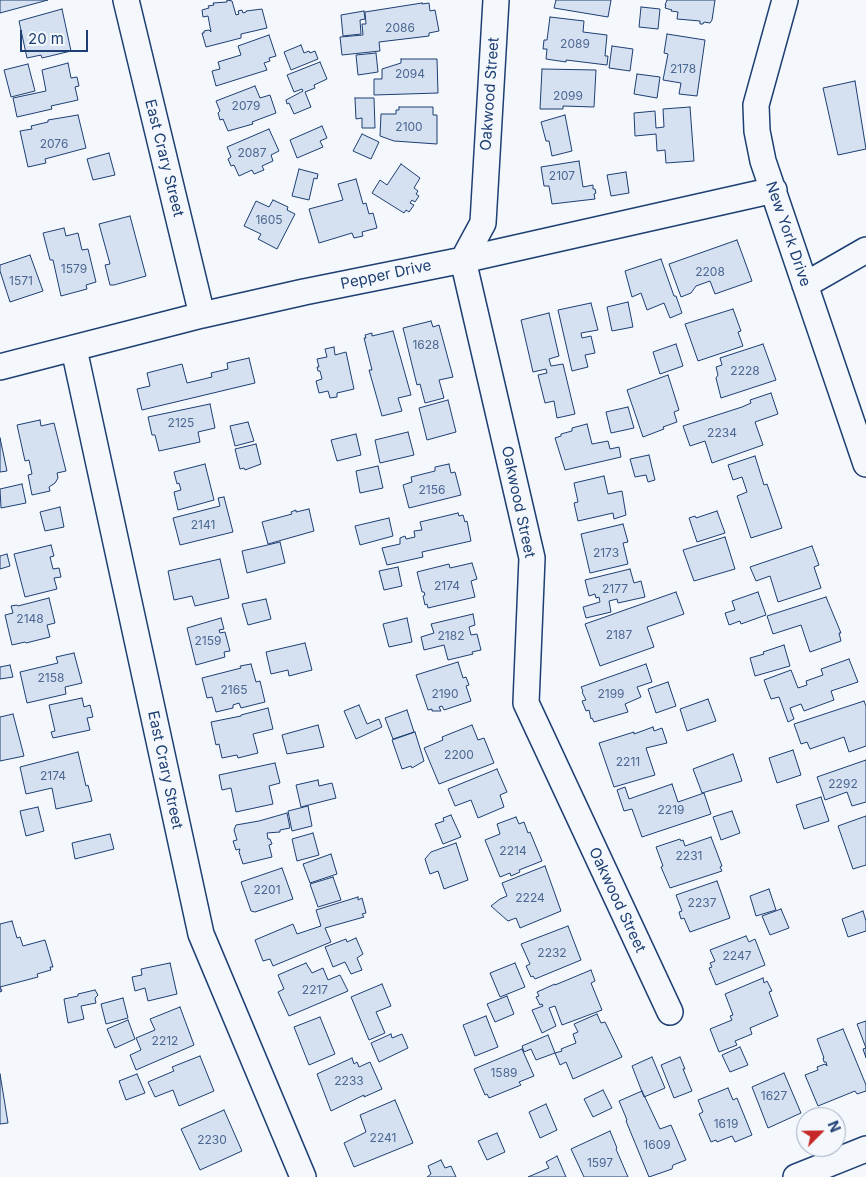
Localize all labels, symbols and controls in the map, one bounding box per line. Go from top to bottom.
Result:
scale bar [22,20,90,52]
house number: 2086 [385,21,415,35]
text: 20 m [28,29,64,48]
street label: Oakwood Street [477,37,503,151]
house number: 2089 [560,37,590,51]
house number: 2178 [670,62,696,76]
house number: 2094 [395,67,425,81]
house number: 2099 [553,89,583,103]
street label: East Crary Street [141,97,187,219]
house number: 2079 [232,99,260,113]
house number: 2100 [395,120,423,134]
house number: 2076 [40,137,68,151]
house number: 2087 [237,146,267,160]
house number: 2107 [549,169,575,183]
street label: New York Drive [762,179,814,289]
house number: 1605 [255,213,283,227]
street label: Pepper Drive [339,257,433,293]
house number: 1579 [61,262,87,276]
house number: 2208 [695,265,725,279]
house number: 1571 [9,274,33,288]
house number: 1628 [412,338,440,352]
house number: 2228 [730,364,760,378]
house number: 2125 [168,416,194,430]
house number: 2234 [707,426,737,440]
street label: Oakwood Street [497,444,539,560]
house number: 2156 [419,483,445,497]
house number: 2141 [191,518,215,532]
house number: 2173 [593,546,619,560]
house number: 2174 [434,579,460,593]
house number: 2177 [602,582,628,596]
house number: 2148 [16,612,44,626]
house number: 2187 [606,628,632,642]
house number: 2182 [438,629,464,643]
house number: 2159 [195,634,221,648]
house number: 2158 [38,671,64,685]
house number: 2165 [221,683,247,697]
house number: 2190 [431,687,459,701]
house number: 2199 [597,687,625,701]
street label: East Crary Street [144,709,186,831]
house number: 2200 [444,748,474,762]
house number: 2211 [616,755,640,769]
house number: 2174 [40,769,66,783]
house number: 2292 [828,777,858,791]
house number: 2219 [658,803,684,817]
house number: 2214 [499,844,527,858]
street label: Oakwood Street [585,845,649,955]
house number: 2231 [676,849,702,863]
house number: 2201 [253,883,281,897]
house number: 2224 [515,891,545,905]
house number: 2237 [688,896,716,910]
house number: 2232 [537,946,567,960]
house number: 2247 [723,949,751,963]
house number: 2217 [302,983,328,997]
house number: 2212 [152,1034,178,1048]
house number: 1589 [490,1066,518,1080]
house number: 2233 [334,1074,364,1088]
house number: 1627 [761,1089,787,1103]
north arrow [796,1107,846,1157]
house number: 1619 [714,1117,738,1131]
text: N [824,1118,844,1135]
house number: 2241 [370,1131,396,1145]
house number: 2230 [197,1133,227,1147]
house number: 1609 [643,1138,671,1152]
house number: 1597 [587,1156,613,1170]

